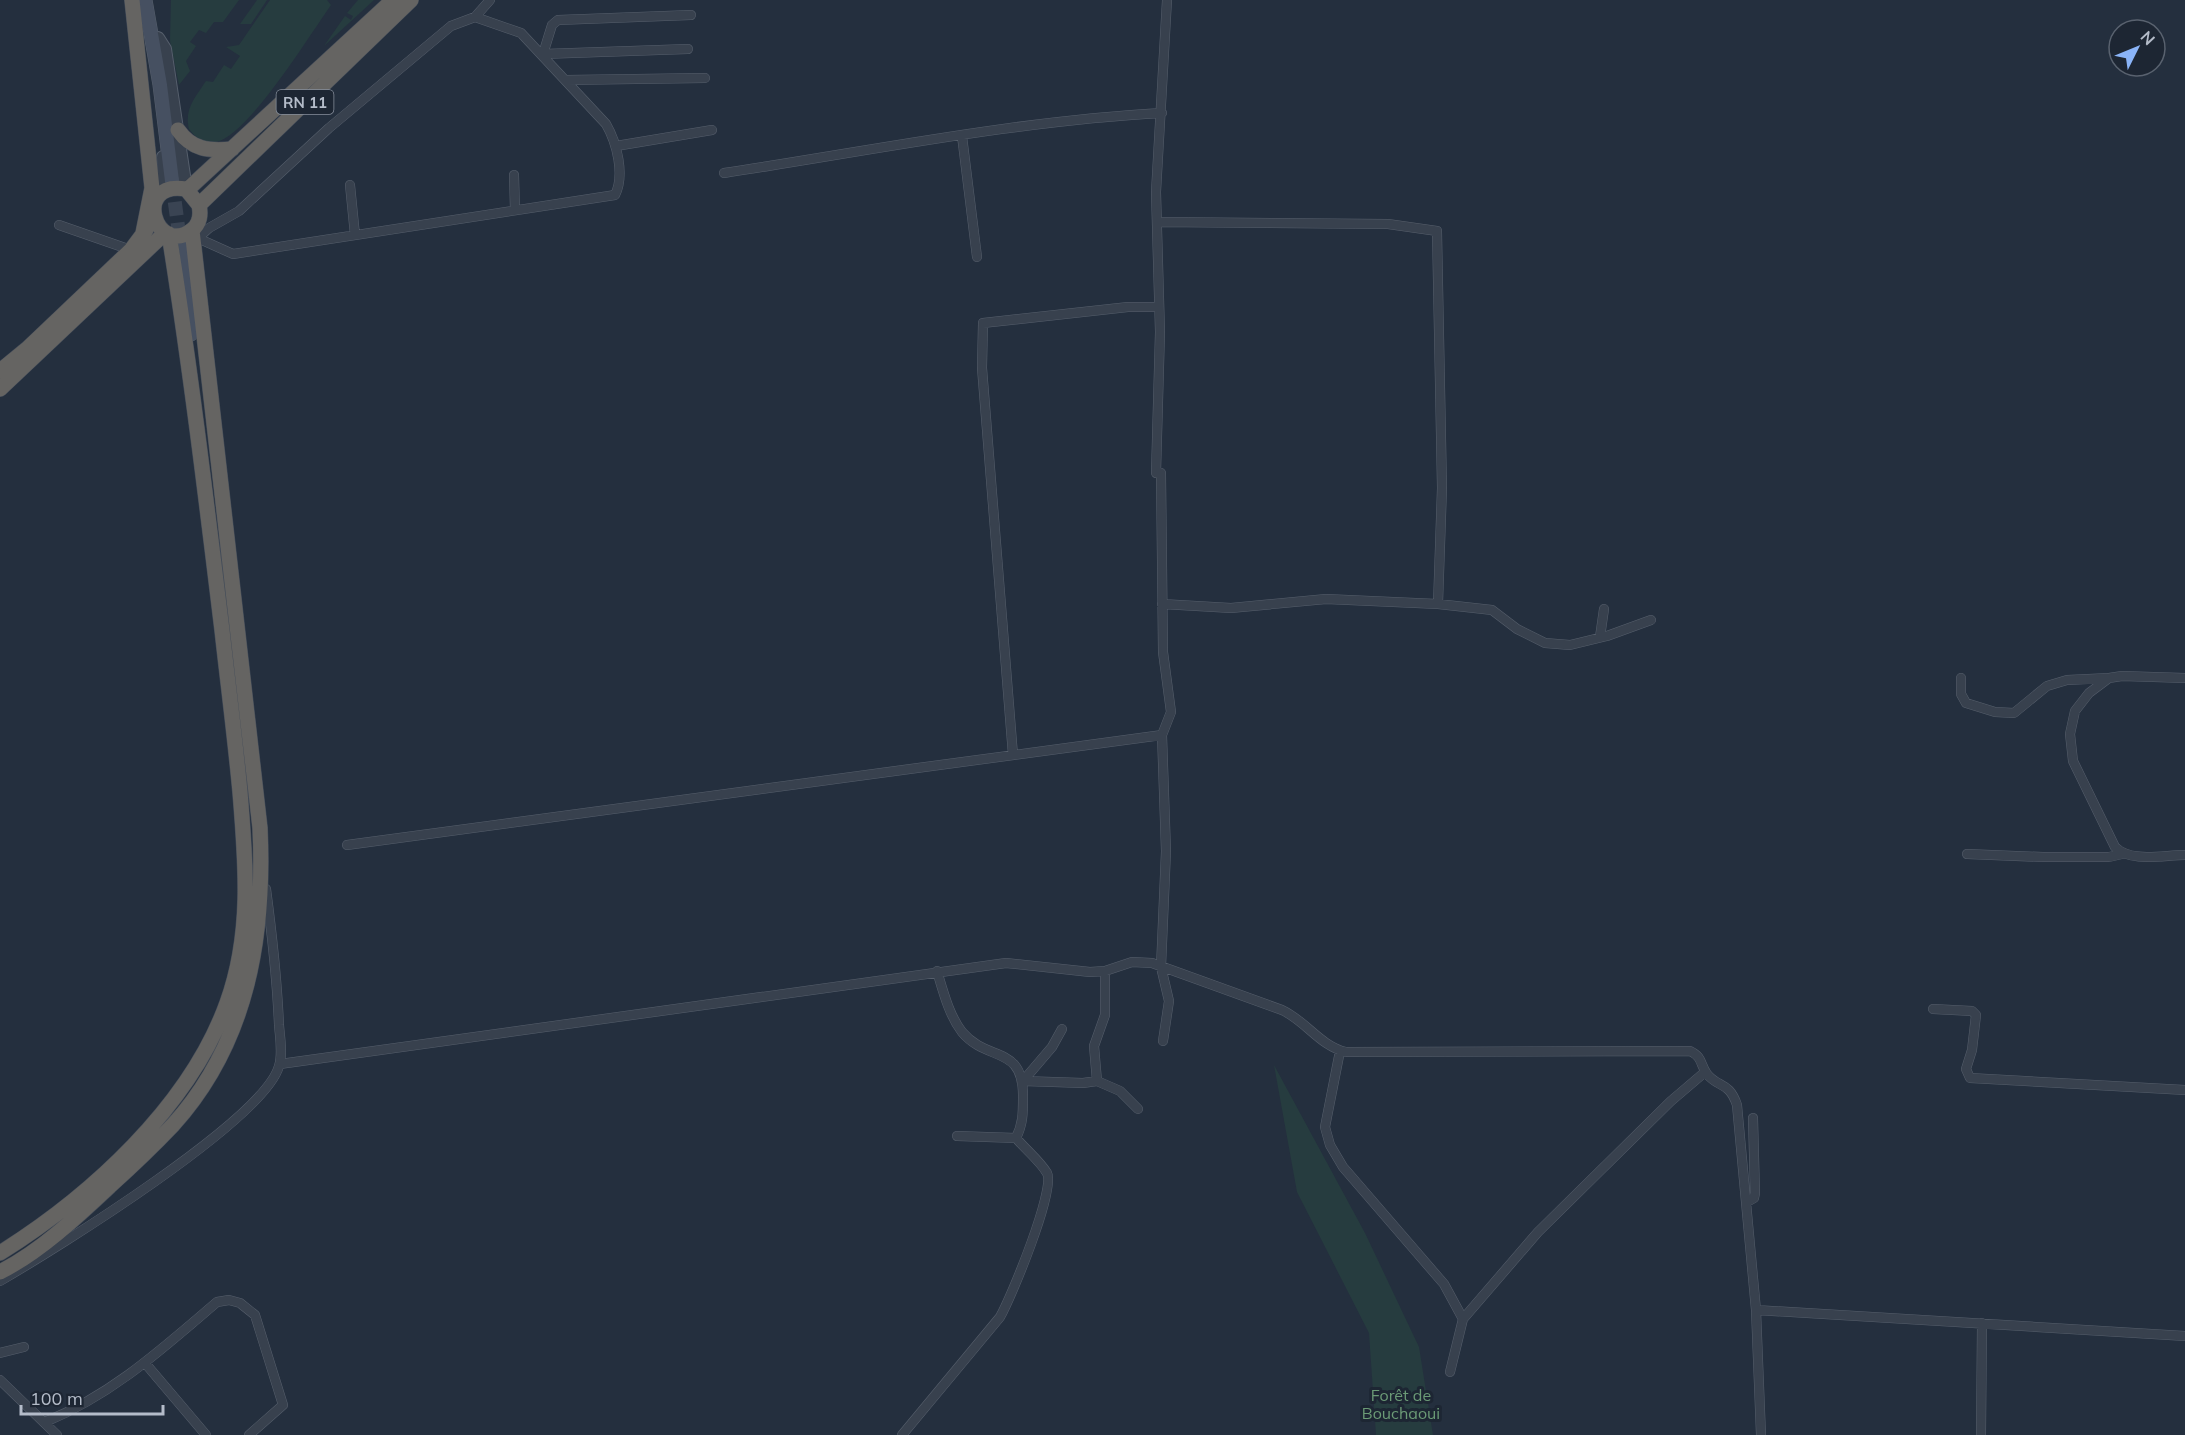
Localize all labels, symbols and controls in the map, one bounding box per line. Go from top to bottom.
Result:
north arrow [2107,18,2167,78]
text: N [2137,27,2159,49]
road number: RN 11 [276,90,334,114]
scale bar [21,1378,164,1416]
park label: Forêt de Bouchaoui [1362,1385,1440,1423]
text: 100 m [30,1387,83,1410]

